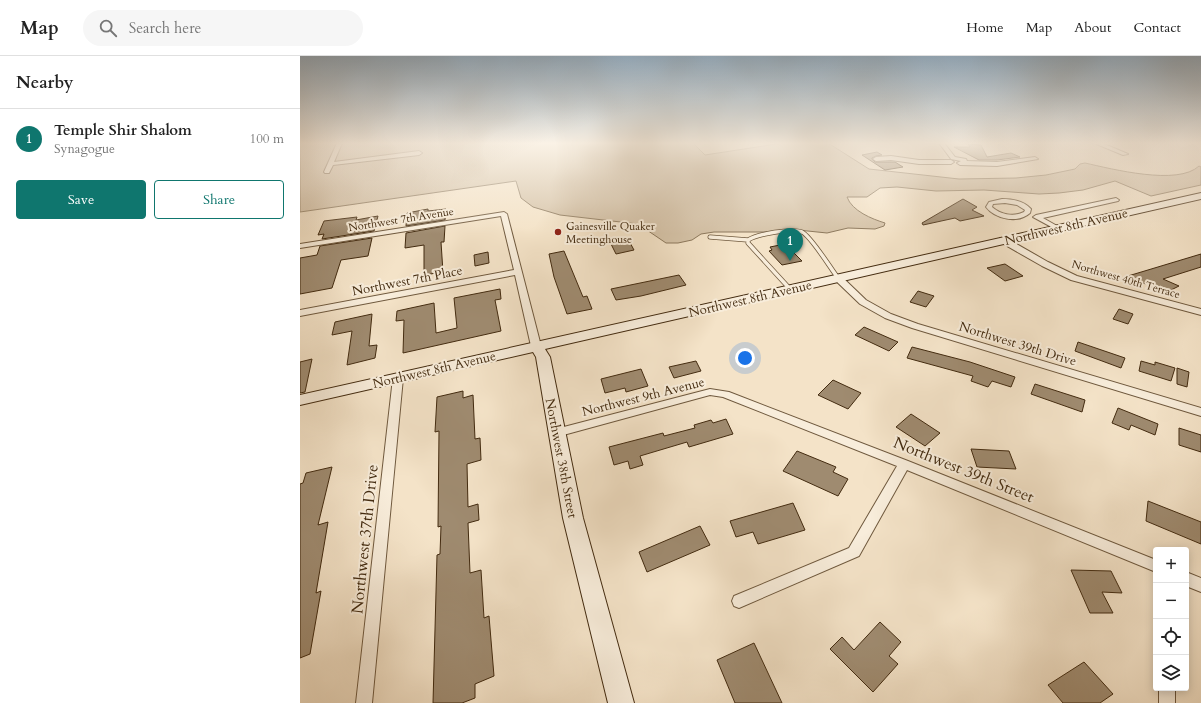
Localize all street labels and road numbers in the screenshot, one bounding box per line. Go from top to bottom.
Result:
street label: Northwest 7th Avenue [347,204,455,235]
street label: Northwest 8th Avenue [1003,204,1130,250]
street label: Northwest 40th Terrace [1070,257,1182,302]
street label: Northwest 7th Place [350,261,464,301]
street label: Northwest 8th Avenue [687,276,814,322]
street label: Northwest 39th Drive [957,318,1079,370]
street label: Northwest 8th Avenue [371,347,498,393]
street label: Northwest 9th Avenue [580,373,707,421]
street label: Northwest 38th Street [541,397,581,520]
street label: Northwest 39th Street [890,432,1037,508]
street label: Northwest 37th Drive [346,463,384,615]

